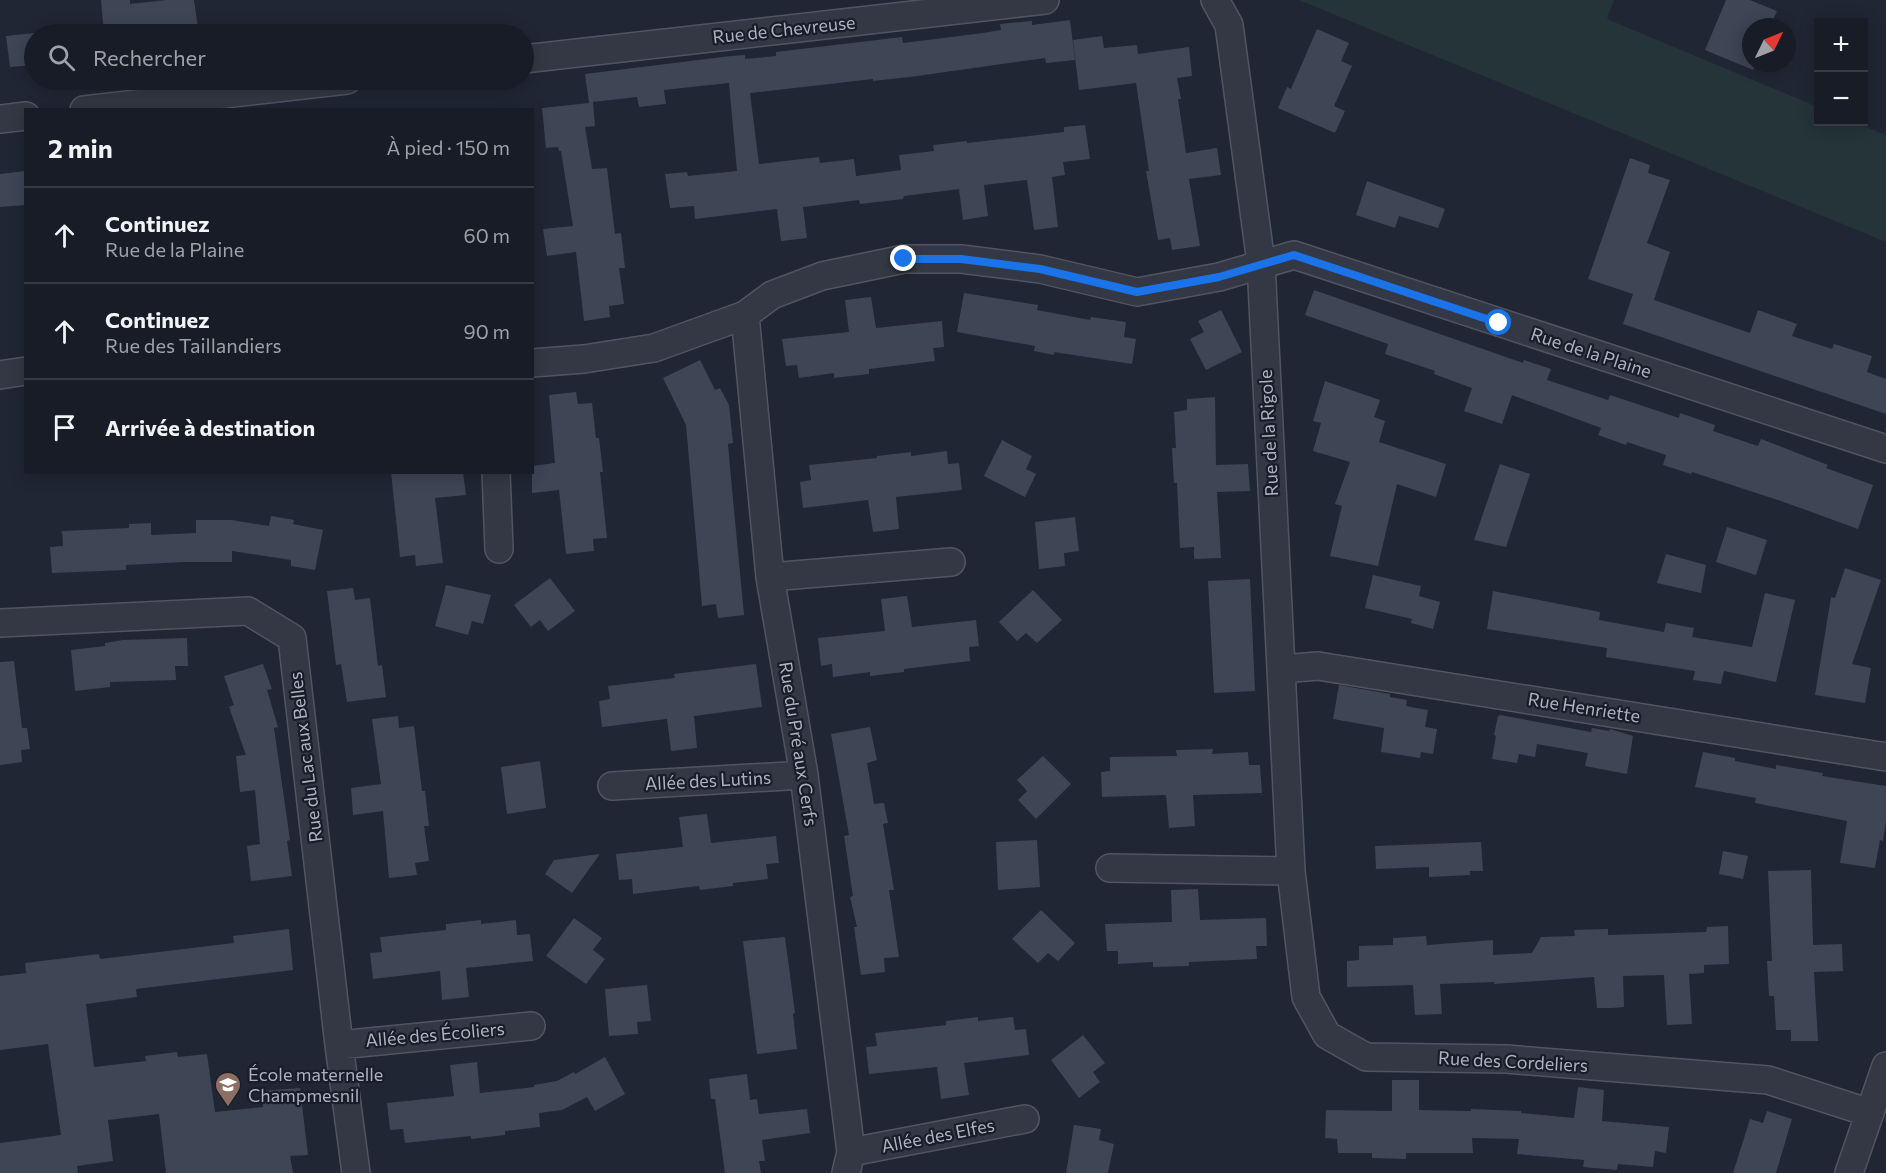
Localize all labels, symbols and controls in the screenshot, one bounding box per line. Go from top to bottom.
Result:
street label: Rue de Chevreuse [711,11,856,47]
north arrow [1742,18,1796,72]
map controls [1814,18,1868,126]
button: + [1814,18,1868,72]
search box [24,24,534,90]
icon: search [45,41,78,74]
text: Rechercher [93,44,206,71]
button: − [1814,72,1868,126]
text: 2 min [48,132,113,163]
text: À pied · 150 m [387,135,510,159]
text: Continuez [105,210,210,237]
icon: ahead [48,219,81,252]
text: 60 m [464,223,510,247]
text: Rue de la Plaine [105,237,244,261]
route end [890,245,916,271]
text: Continuez [105,306,210,333]
route start [1485,309,1511,335]
icon: ahead [48,315,81,348]
text: 90 m [464,319,510,343]
street label: Rue de la Plaine [1528,322,1654,382]
text: Rue des Taillandiers [105,333,282,357]
street label: Rue de la Rigole [1254,369,1282,497]
icon: arrive [48,411,81,444]
text: Arrivée à destination [105,414,315,441]
street label: Rue du Pré aux Cerfs [775,660,823,828]
street label: Rue du Lac aux Belles [284,671,326,844]
street label: Rue Henriette [1526,687,1642,727]
street label: Allée des Lutins [644,766,772,794]
street label: Allée des Écoliers [364,1017,505,1051]
street label: Rue des Cordeliers [1438,1046,1589,1076]
place label: École maternelle Champmesnil [248,1063,383,1106]
school or university icon: École maternelle Champmesnil [213,1070,243,1108]
street label: Allée des Elfes [879,1113,996,1157]

